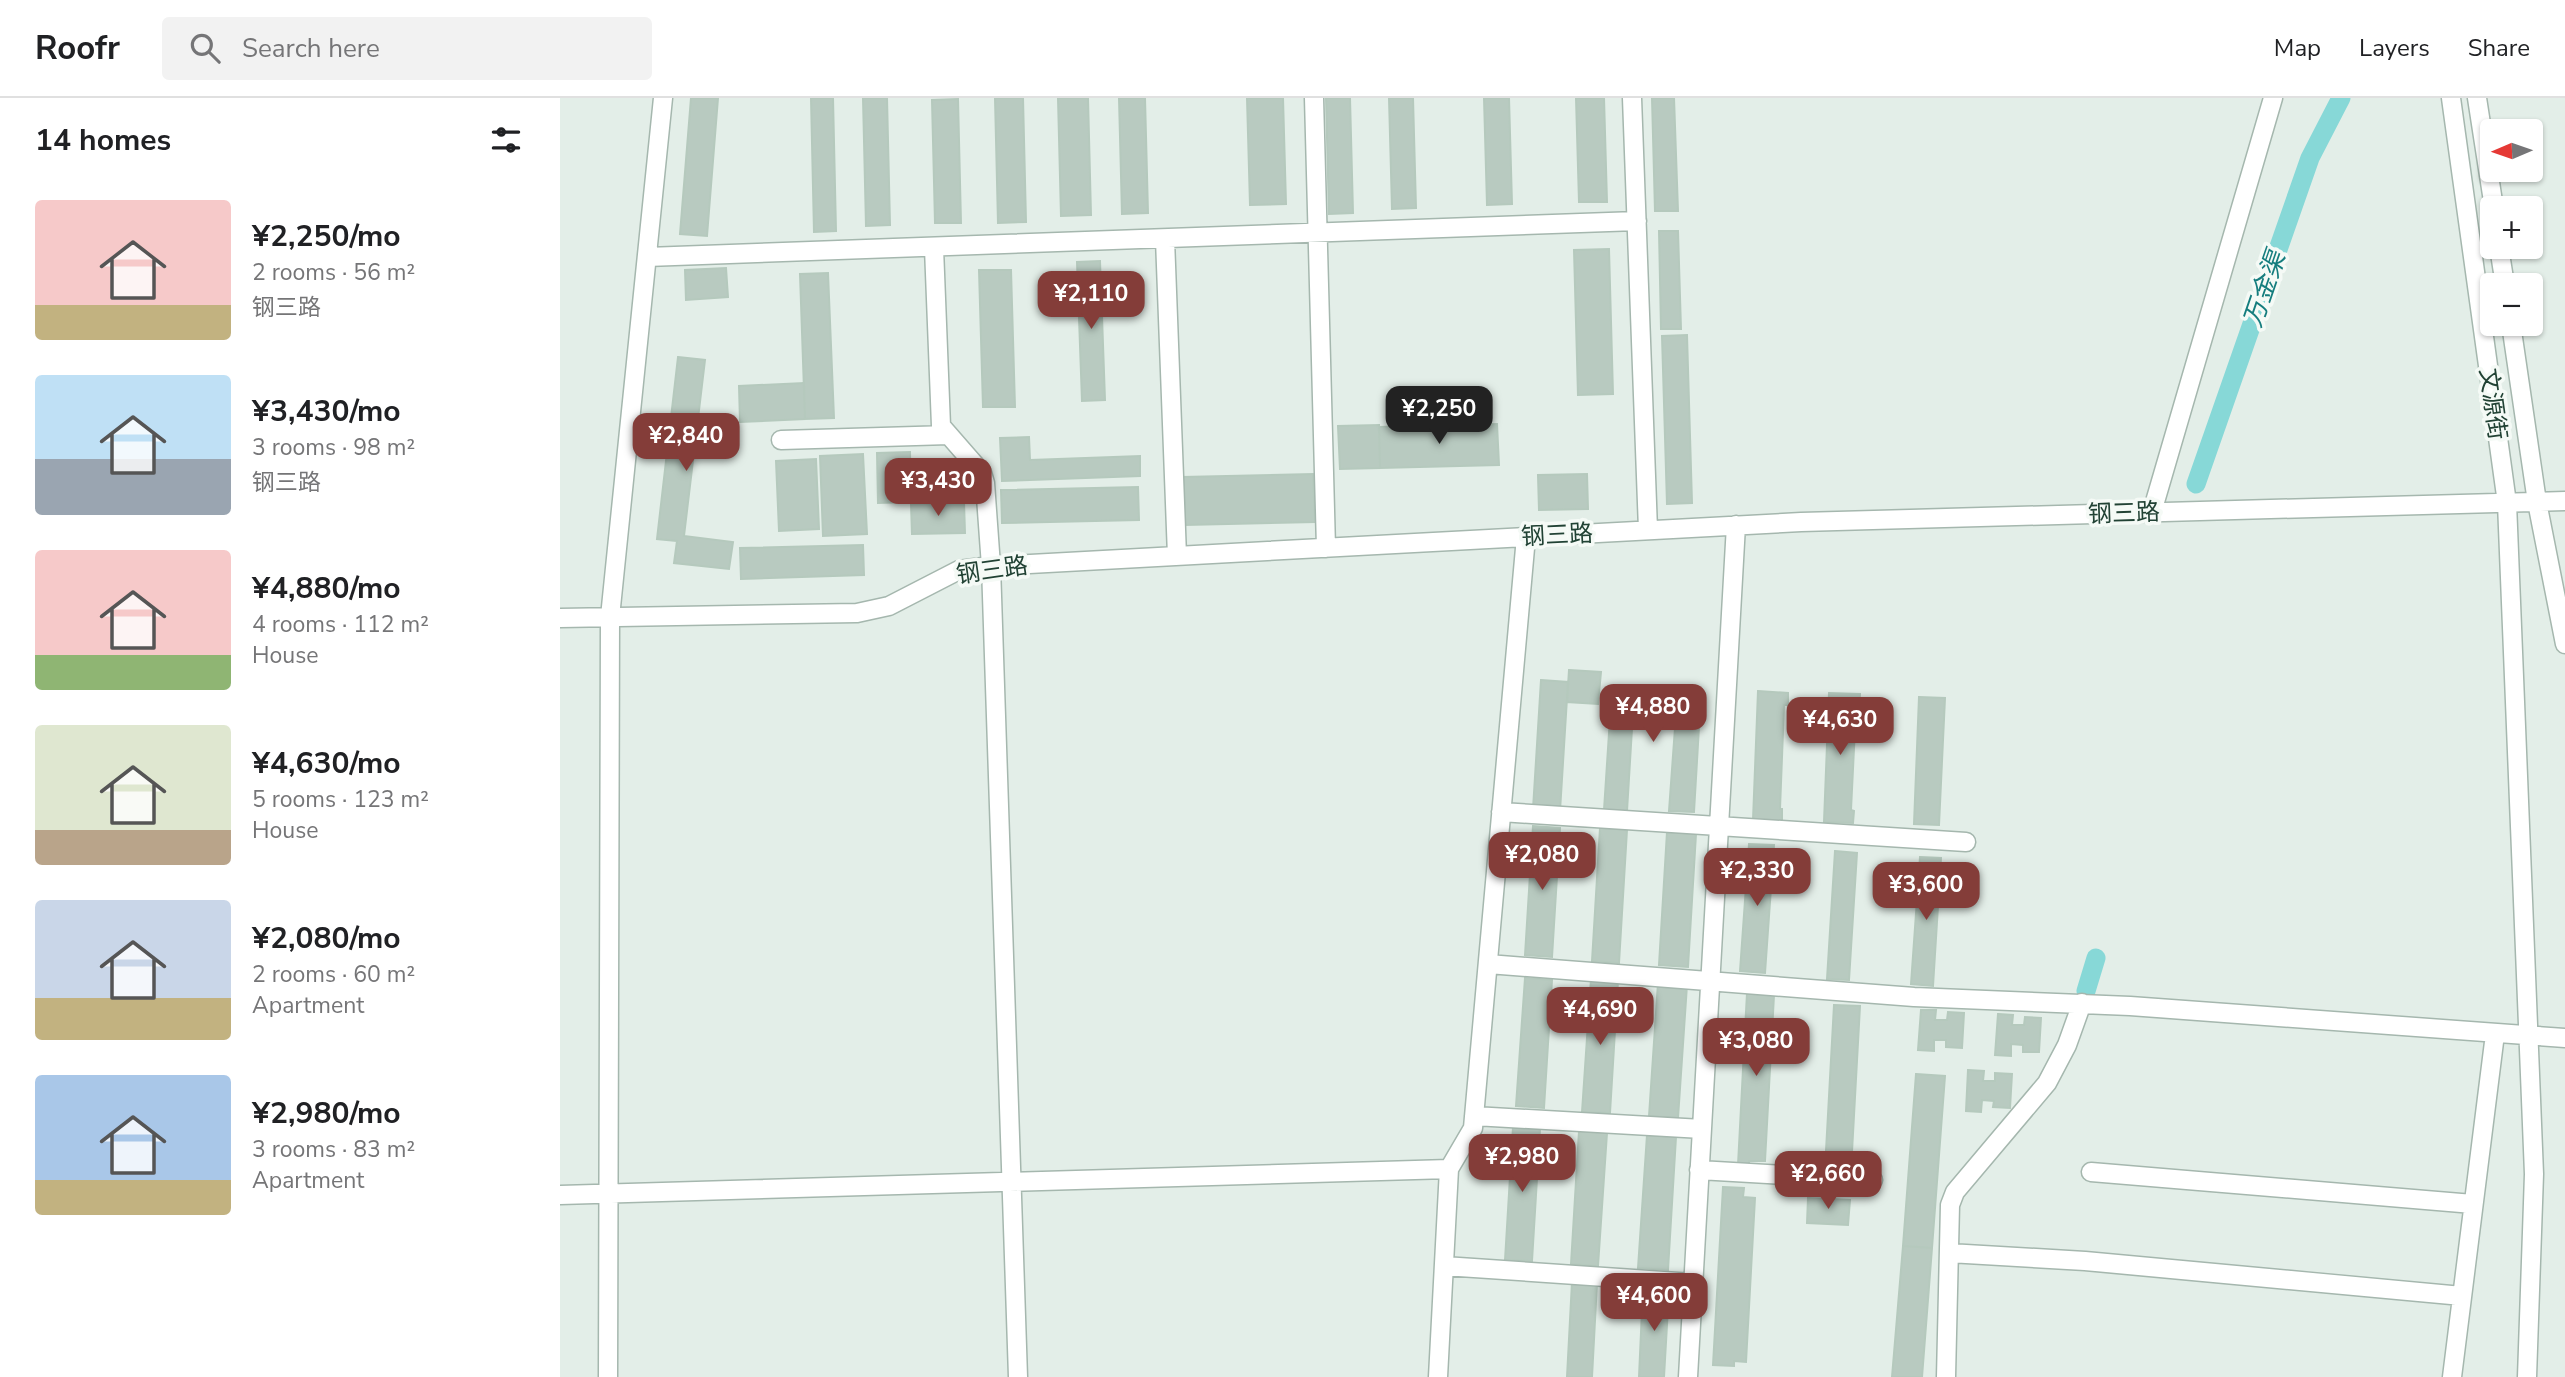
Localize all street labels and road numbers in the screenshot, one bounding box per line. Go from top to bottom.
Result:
street label: 文源街 [2472,366,2514,442]
street label: 钢三路 [2087,496,2161,530]
street label: 钢三路 [1520,517,1594,553]
street label: 钢三路 [954,549,1030,591]

